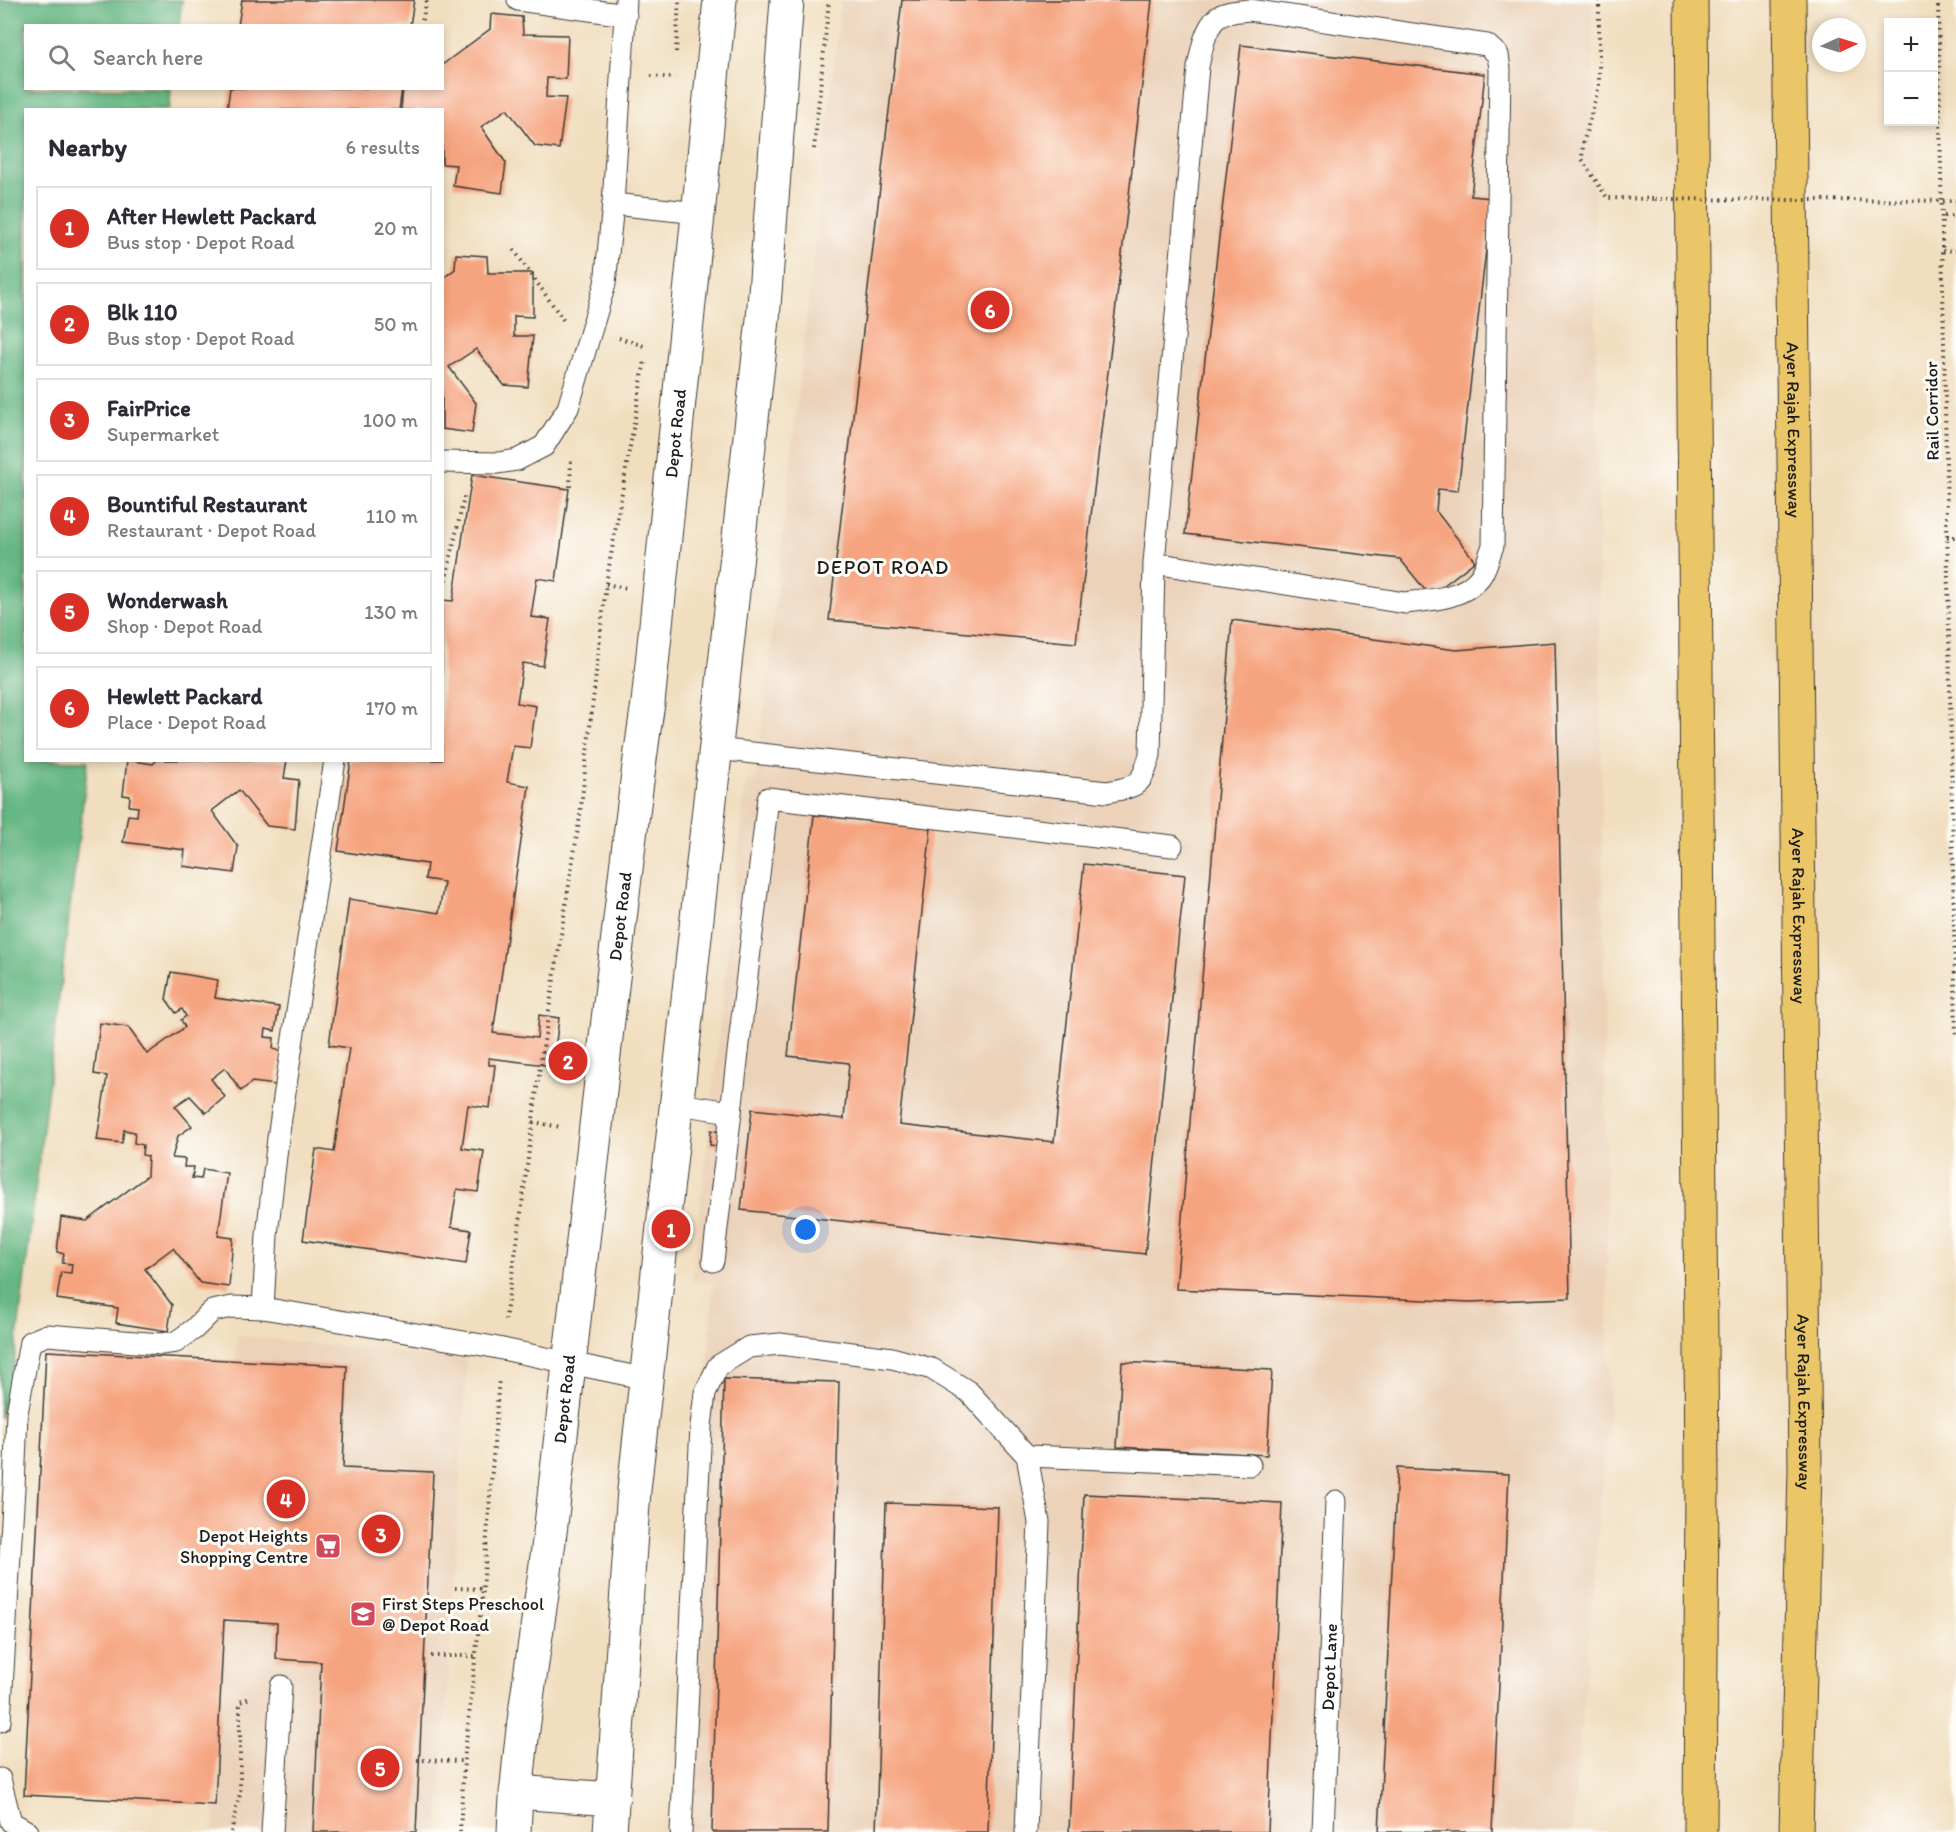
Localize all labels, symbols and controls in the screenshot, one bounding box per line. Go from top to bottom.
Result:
north arrow [1812,18,1866,72]
map controls [1884,18,1938,126]
button: + [1884,18,1938,72]
search box [24,24,444,90]
icon: search [45,41,78,74]
text: Search here [93,44,203,71]
button: − [1884,72,1938,126]
text: Nearby [48,131,127,163]
text: 6 results [346,135,420,159]
text: After Hewlett Packard [107,203,316,230]
text: 1 [65,216,74,240]
text: 20 m [374,216,418,240]
text: Bus stop · Depot Road [107,230,295,254]
pin: 6 [970,288,1010,332]
text: Blk 110 [107,299,178,326]
text: 2 [64,312,75,336]
text: 50 m [374,312,418,336]
text: Bus stop · Depot Road [107,326,295,350]
street label: Ayer Rajah Expressway [1782,342,1806,519]
street label: Rail Corridor [1920,361,1944,461]
street label: Depot Road [660,388,691,479]
text: FairPrice [107,395,191,422]
text: 3 [64,408,75,432]
text: 100 m [363,408,418,432]
text: Supermarket [107,422,219,446]
text: Bountiful Restaurant [107,491,307,518]
text: 4 [63,504,76,528]
text: 110 m [366,504,418,528]
text: Restaurant · Depot Road [107,518,316,542]
district label: DEPOT ROAD [816,555,950,579]
text: Wonderwash [107,587,228,614]
text: 5 [64,600,75,624]
text: 130 m [364,600,418,624]
text: Shop · Depot Road [107,614,262,638]
text: Hewlett Packard [107,683,262,710]
text: 6 [64,696,75,720]
text: 170 m [365,696,418,720]
text: Place · Depot Road [107,710,266,734]
street label: Ayer Rajah Expressway [1787,828,1811,1005]
street label: Depot Road [604,870,637,962]
pin: 2 [548,1038,588,1084]
pin: 1 [652,1206,690,1252]
your location [791,1215,820,1244]
street label: Ayer Rajah Expressway [1792,1314,1816,1491]
street label: Depot Road [549,1353,580,1445]
pin: 4 [266,1476,306,1522]
pin: 3 [362,1512,400,1556]
place label: Depot Heights Shopping Centre [180,1525,308,1568]
supermarket icon: Depot Heights Shopping Centre [313,1531,343,1561]
place label: First Steps Preschool @ Depot Road [382,1593,544,1636]
school or university icon: First Steps Preschool @ Depot Road [348,1599,378,1629]
street label: Depot Lane [1317,1623,1342,1711]
pin: 5 [360,1746,400,1790]

